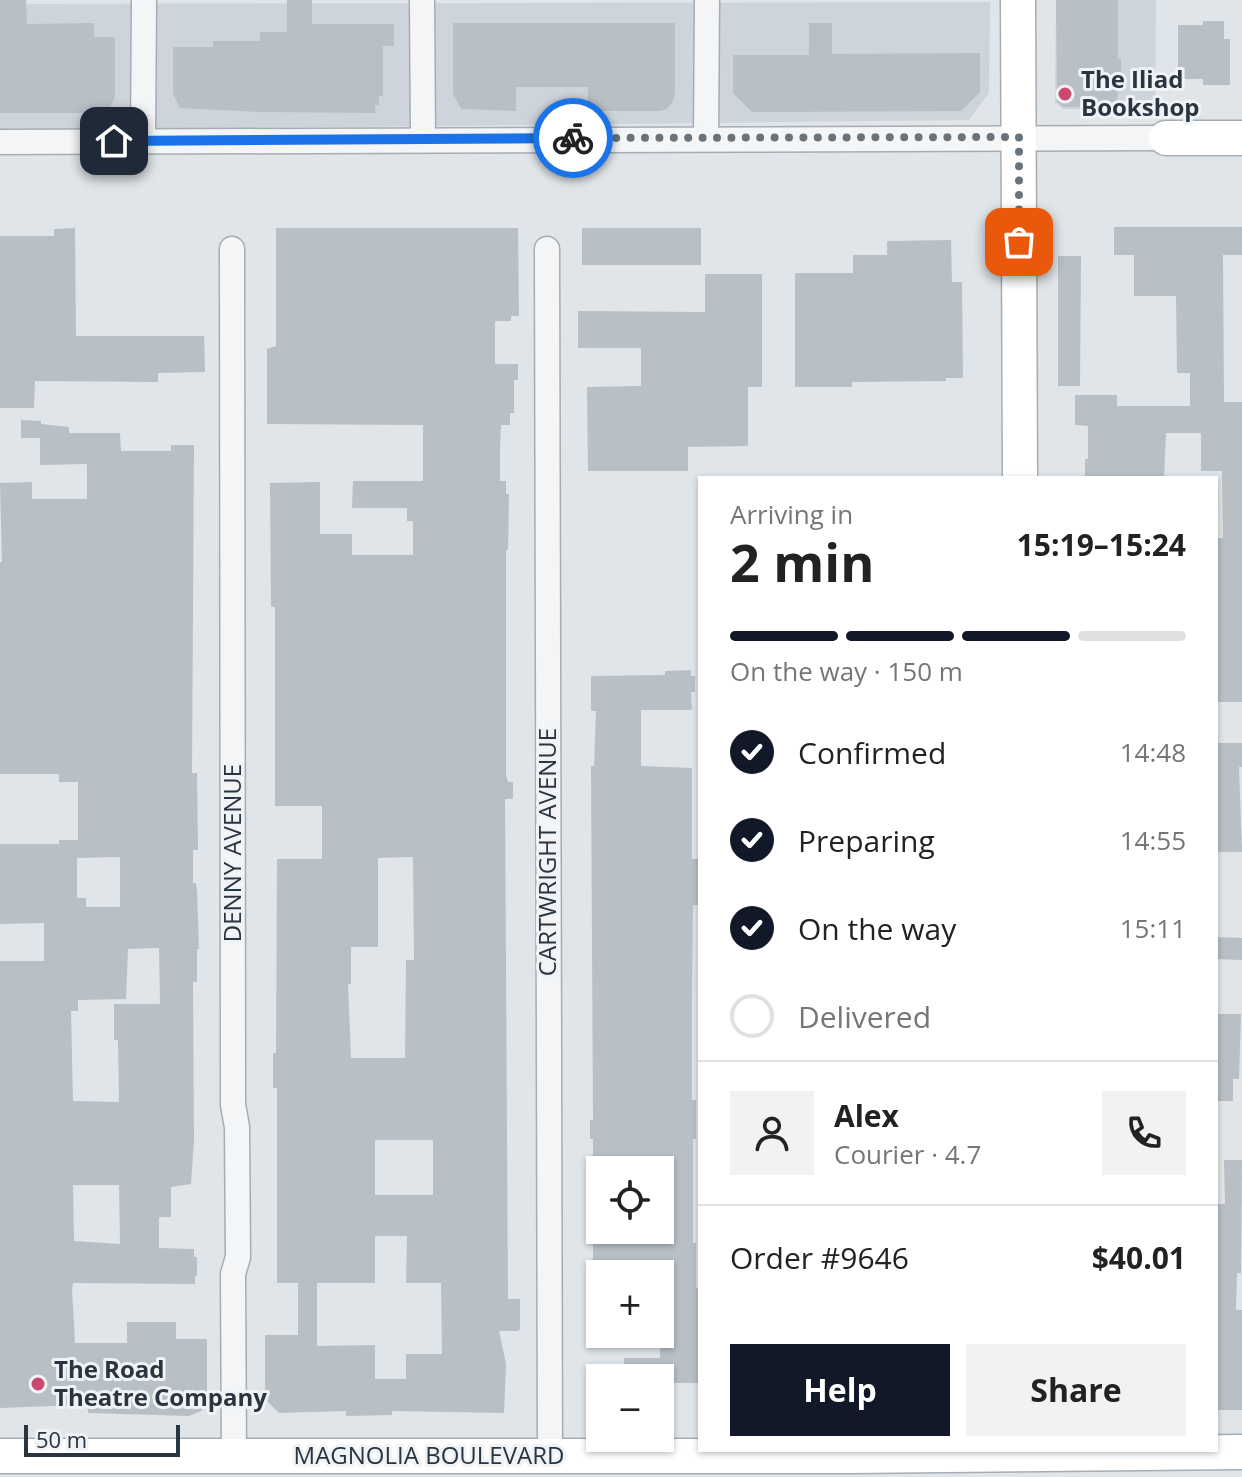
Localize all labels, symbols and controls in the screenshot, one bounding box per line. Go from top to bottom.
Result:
place label: The Iliad Bookshop [1081,62,1199,123]
marker: The Iliad Bookshop [1056,85,1074,103]
courier [533,98,613,178]
pin [80,107,148,175]
icon: bike [551,116,595,160]
icon: home [92,119,136,163]
pin [985,208,1053,276]
icon: bag [997,220,1041,264]
text: Arriving in [730,496,853,532]
text: 15:19–15:24 [1017,524,1186,565]
text: 2 min [730,526,874,597]
text: On the way · 150 m [730,653,963,689]
street label: CARTWRIGHT AVENUE [530,728,563,976]
icon: check [730,730,774,774]
text: Confirmed [798,732,946,773]
text: 14:48 [1120,734,1186,770]
street label: DENNY AVENUE [215,764,248,942]
icon: check [730,818,774,862]
text: Preparing [798,820,935,861]
text: 14:55 [1120,822,1186,858]
icon: check [730,906,774,950]
text: On the way [798,908,956,949]
text: 15:11 [1120,910,1186,946]
text: Delivered [798,996,931,1037]
button: person [730,1091,814,1175]
button: phone [1102,1091,1186,1175]
text: Alex [834,1095,899,1136]
text: Courier · 4.7 [834,1136,981,1172]
map controls [586,1156,674,1452]
button: locate [586,1156,674,1244]
text: Order #9646 [730,1237,909,1278]
text: $40.01 [1092,1237,1186,1278]
button: + [586,1260,674,1348]
button: Help [730,1344,950,1436]
button: Share [966,1344,1186,1436]
place label: The Road Theatre Company [54,1352,267,1413]
button: − [586,1364,674,1452]
marker: The Road Theatre Company [29,1375,47,1393]
scale bar [24,1421,180,1457]
text: 50 m [36,1424,87,1454]
street label: MAGNOLIA BOULEVARD [294,1438,564,1471]

